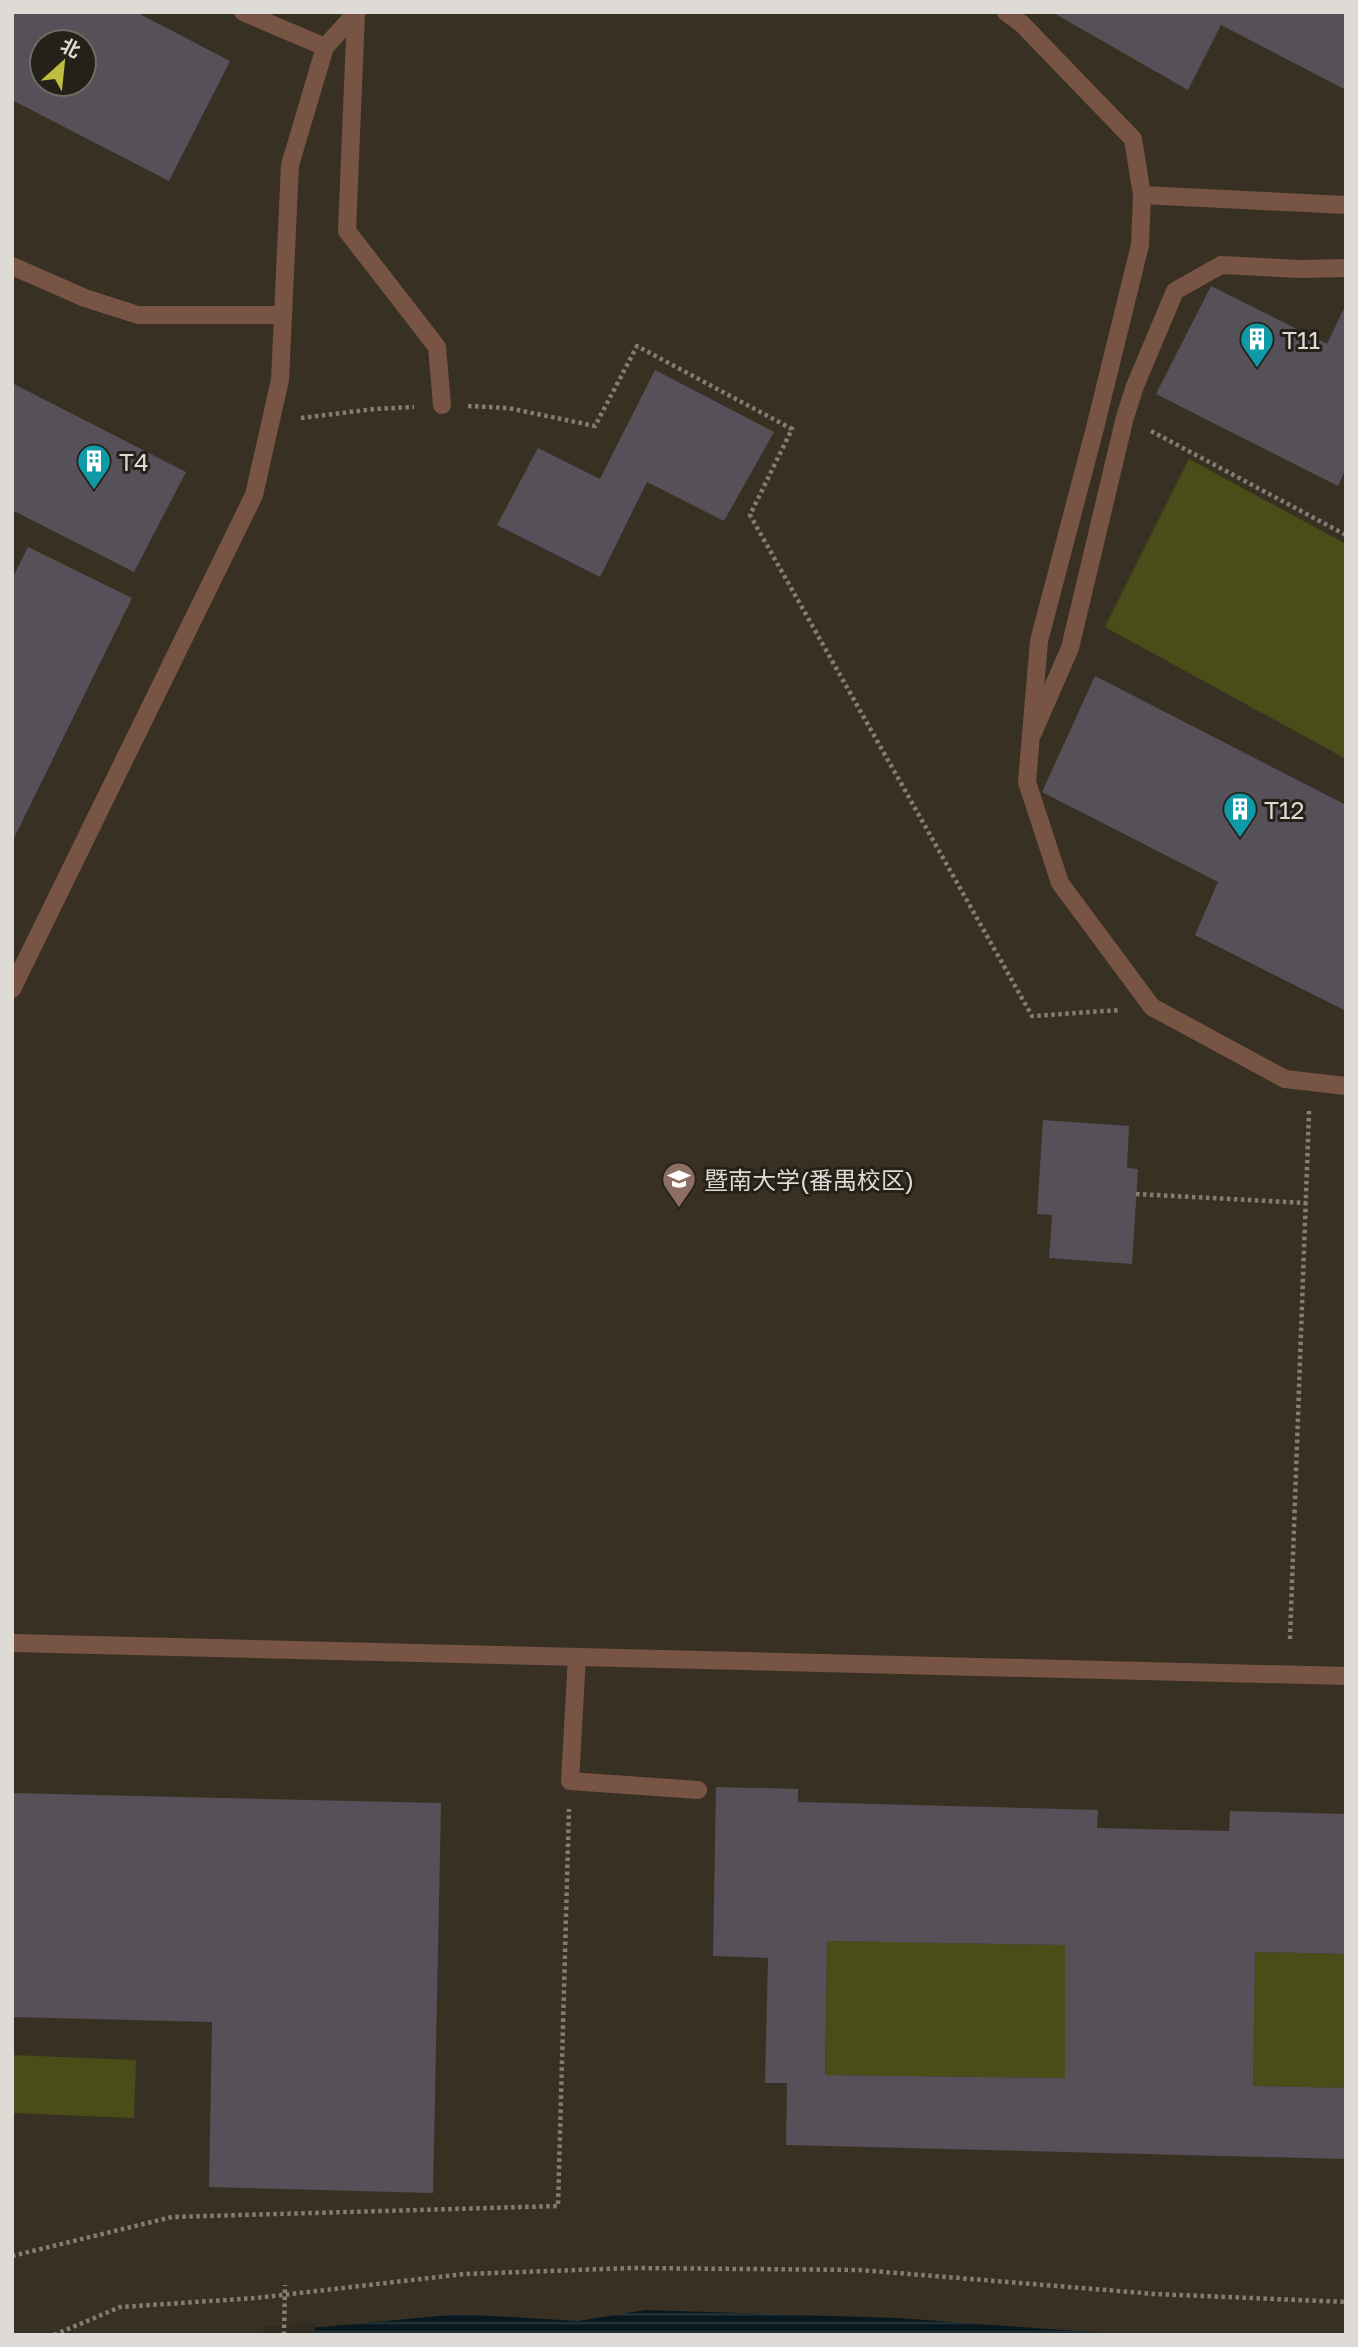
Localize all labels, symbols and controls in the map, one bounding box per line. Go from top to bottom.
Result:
north arrow [28,28,98,98]
text: 北 [57,33,85,62]
building icon: T11 [1238,320,1276,369]
place label: T11 [1282,325,1320,354]
building icon: T4 [75,442,113,491]
place label: T4 [119,447,149,476]
building icon: T12 [1221,790,1259,839]
place label: T12 [1264,795,1304,824]
school or university icon: 暨南大学(番禺校区) [660,1160,698,1209]
place label: 暨南大学(番禺校区) [704,1165,914,1194]

